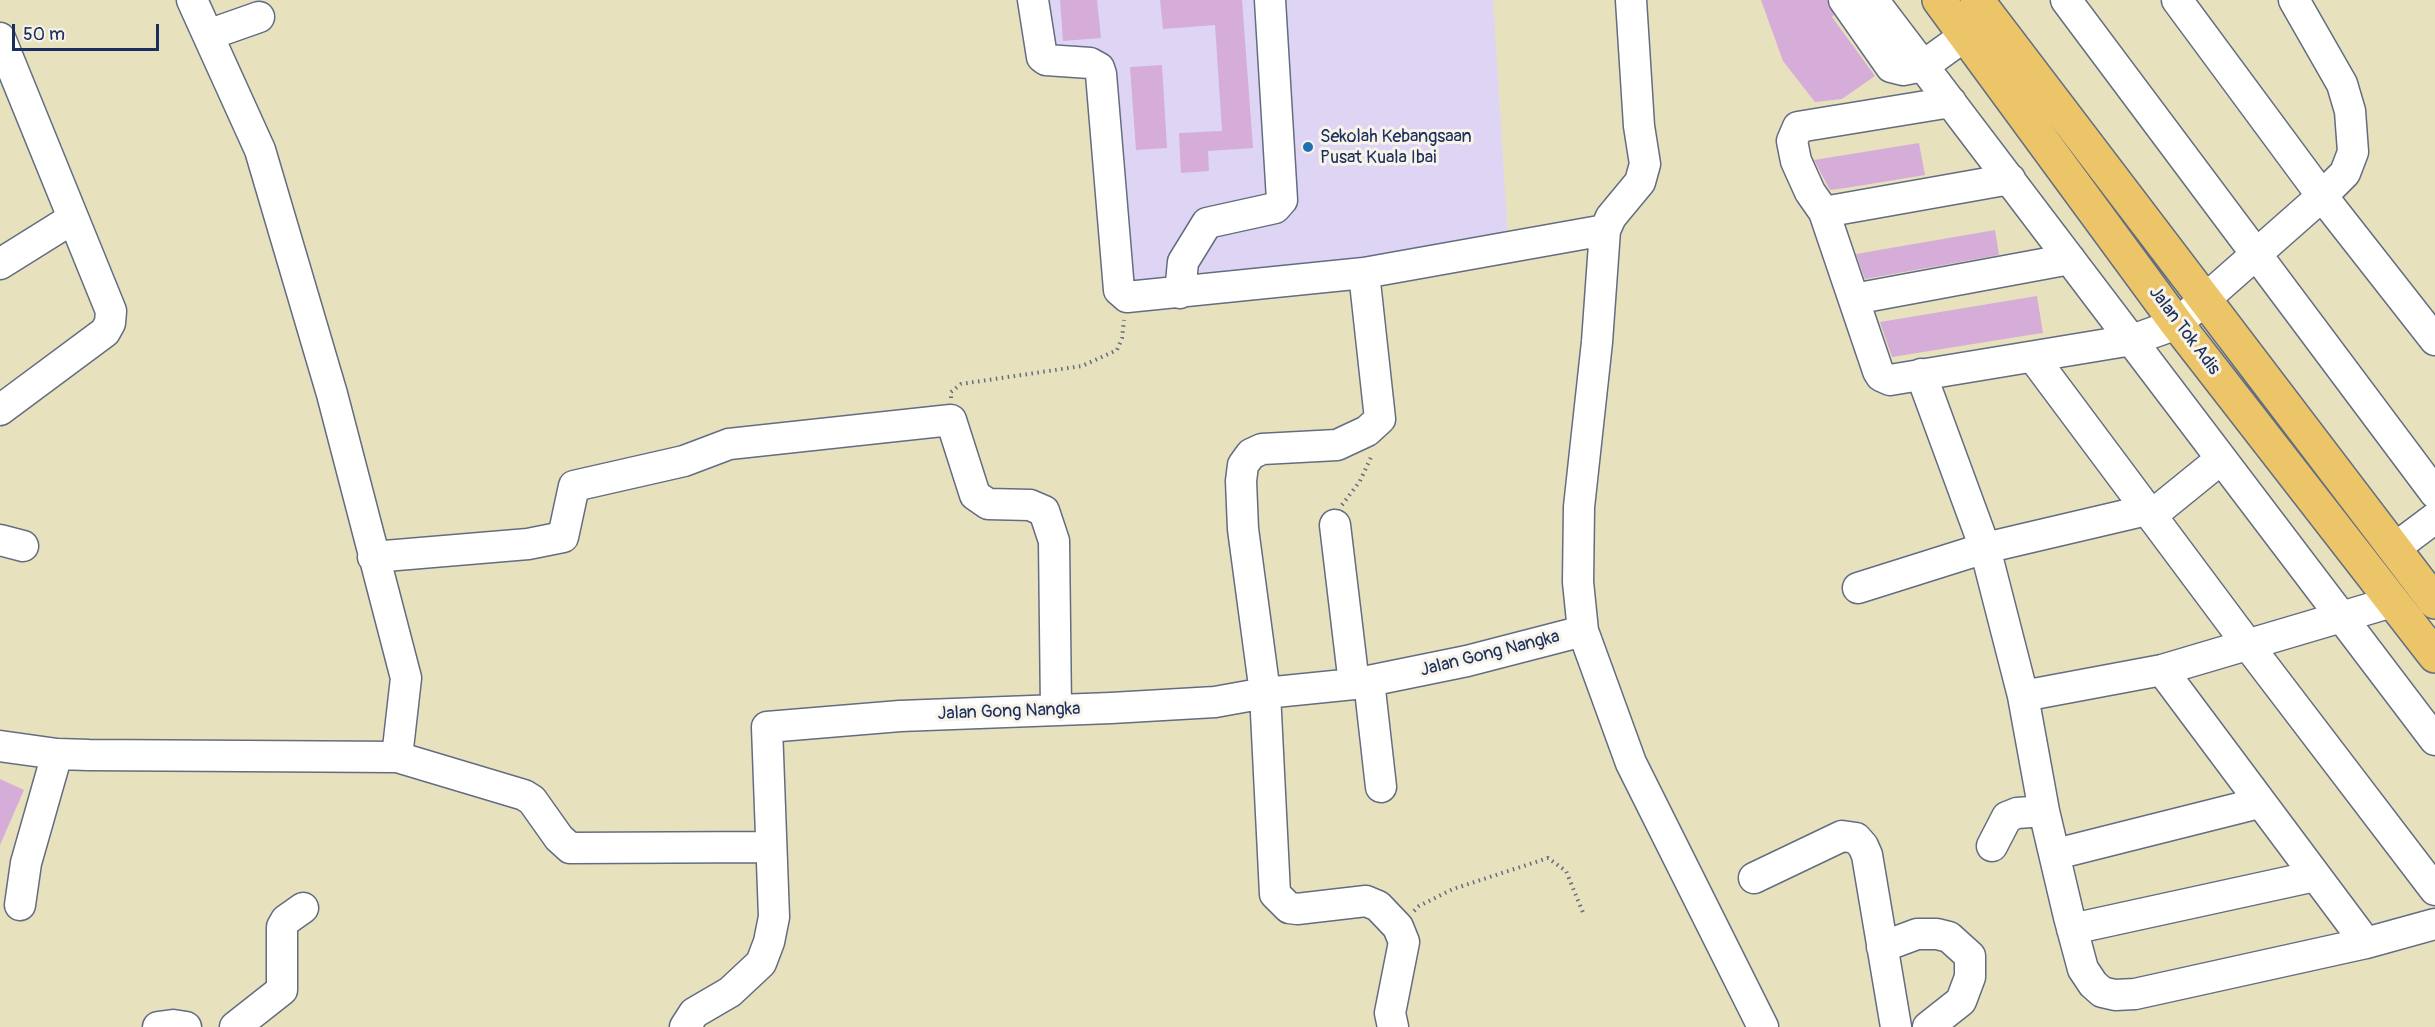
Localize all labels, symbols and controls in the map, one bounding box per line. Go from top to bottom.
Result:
scale bar [15,12,162,50]
text: 50 m [23,23,65,46]
place label: Sekolah Kebangsaan Pusat Kuala Ibai [1320,126,1472,168]
marker: Sekolah Kebangsaan Pusat Kuala Ibai [1301,140,1315,154]
street label: Jalan Tok Adis [2144,282,2224,380]
street label: Jalan Gong Nangka [1418,626,1562,682]
street label: Jalan Gong Nangka [937,699,1081,725]

